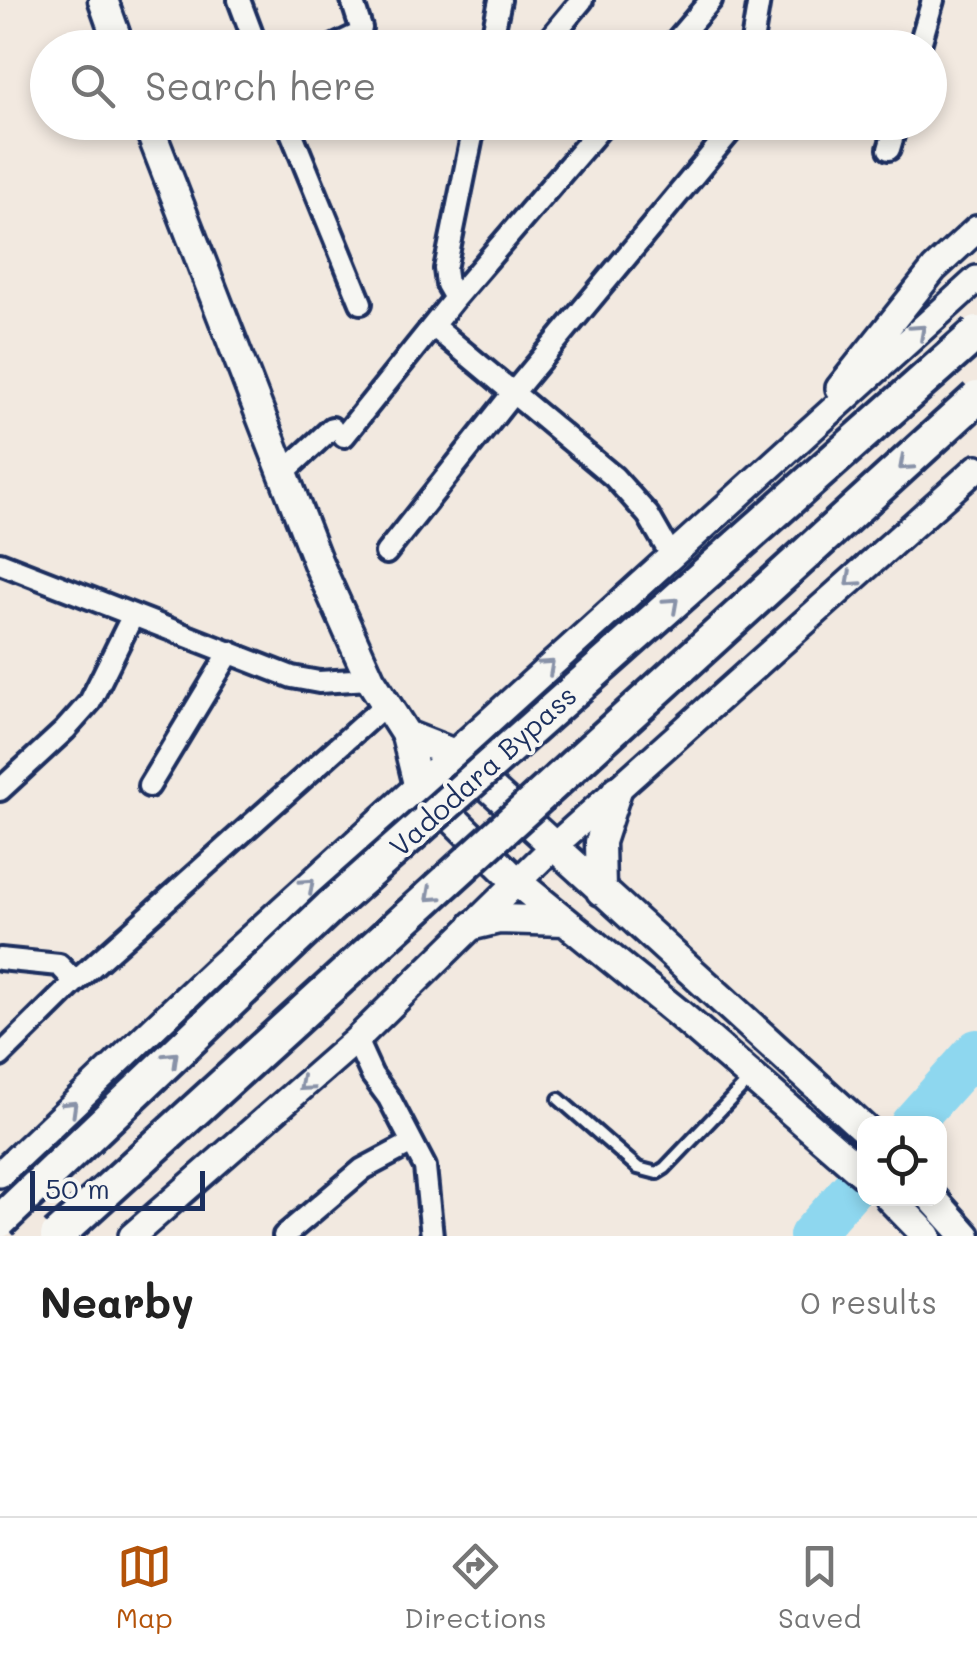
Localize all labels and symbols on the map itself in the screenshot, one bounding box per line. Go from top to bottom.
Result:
one-way arrow [907,325,926,343]
one-way arrow [898,452,917,470]
one-way arrow [845,568,864,586]
one-way arrow [660,597,679,615]
one-way arrow [536,660,555,678]
street label: Vadodara Bypass [381,677,583,864]
one-way arrow [296,879,315,897]
one-way arrow [425,883,444,901]
one-way arrow [161,1052,179,1070]
one-way arrow [298,1074,317,1092]
one-way arrow [59,1101,77,1119]
scale bar [30,1166,205,1210]

